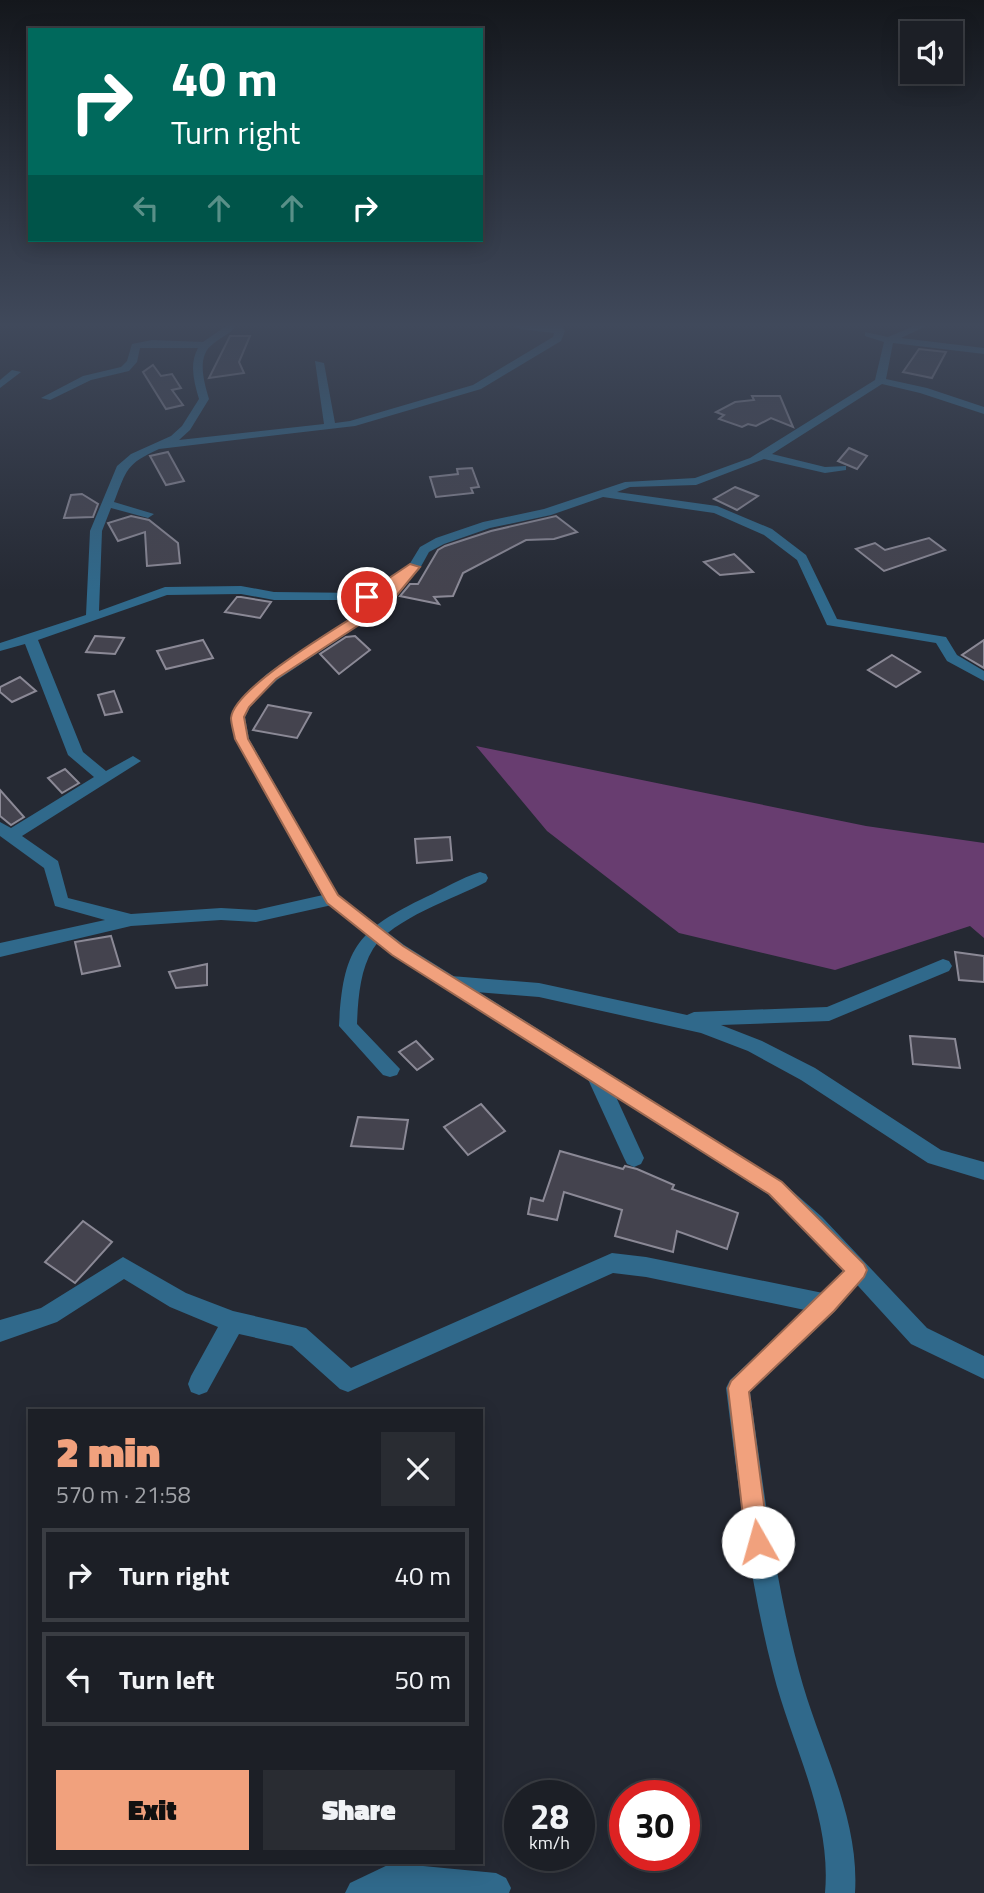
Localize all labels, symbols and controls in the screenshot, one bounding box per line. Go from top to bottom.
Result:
map controls [900,21,963,84]
button: sound [900,21,963,84]
text: 40 m [171,40,278,115]
icon: right [56,56,147,147]
text: Turn right [171,108,300,156]
icon: left [127,189,165,227]
icon: ahead [200,189,238,227]
icon: ahead [273,189,311,227]
icon: right [346,189,384,227]
pin [337,567,397,627]
icon: arrive [348,578,386,616]
text: 2 min [56,1419,160,1483]
button: close [381,1432,455,1506]
text: 570 m · 21:58 [56,1477,191,1512]
position arrow [721,1505,795,1579]
icon: right [60,1556,98,1594]
text: Turn right [119,1556,230,1595]
text: 40 m [394,1556,451,1595]
icon: left [60,1660,98,1698]
text: Turn left [119,1660,214,1699]
text: 50 m [394,1660,451,1699]
button: Exit [56,1770,249,1850]
button: Share [263,1770,455,1850]
speed limit sign: 30 [609,1780,700,1871]
text: 28 [530,1789,569,1843]
text: km/h [529,1829,570,1856]

